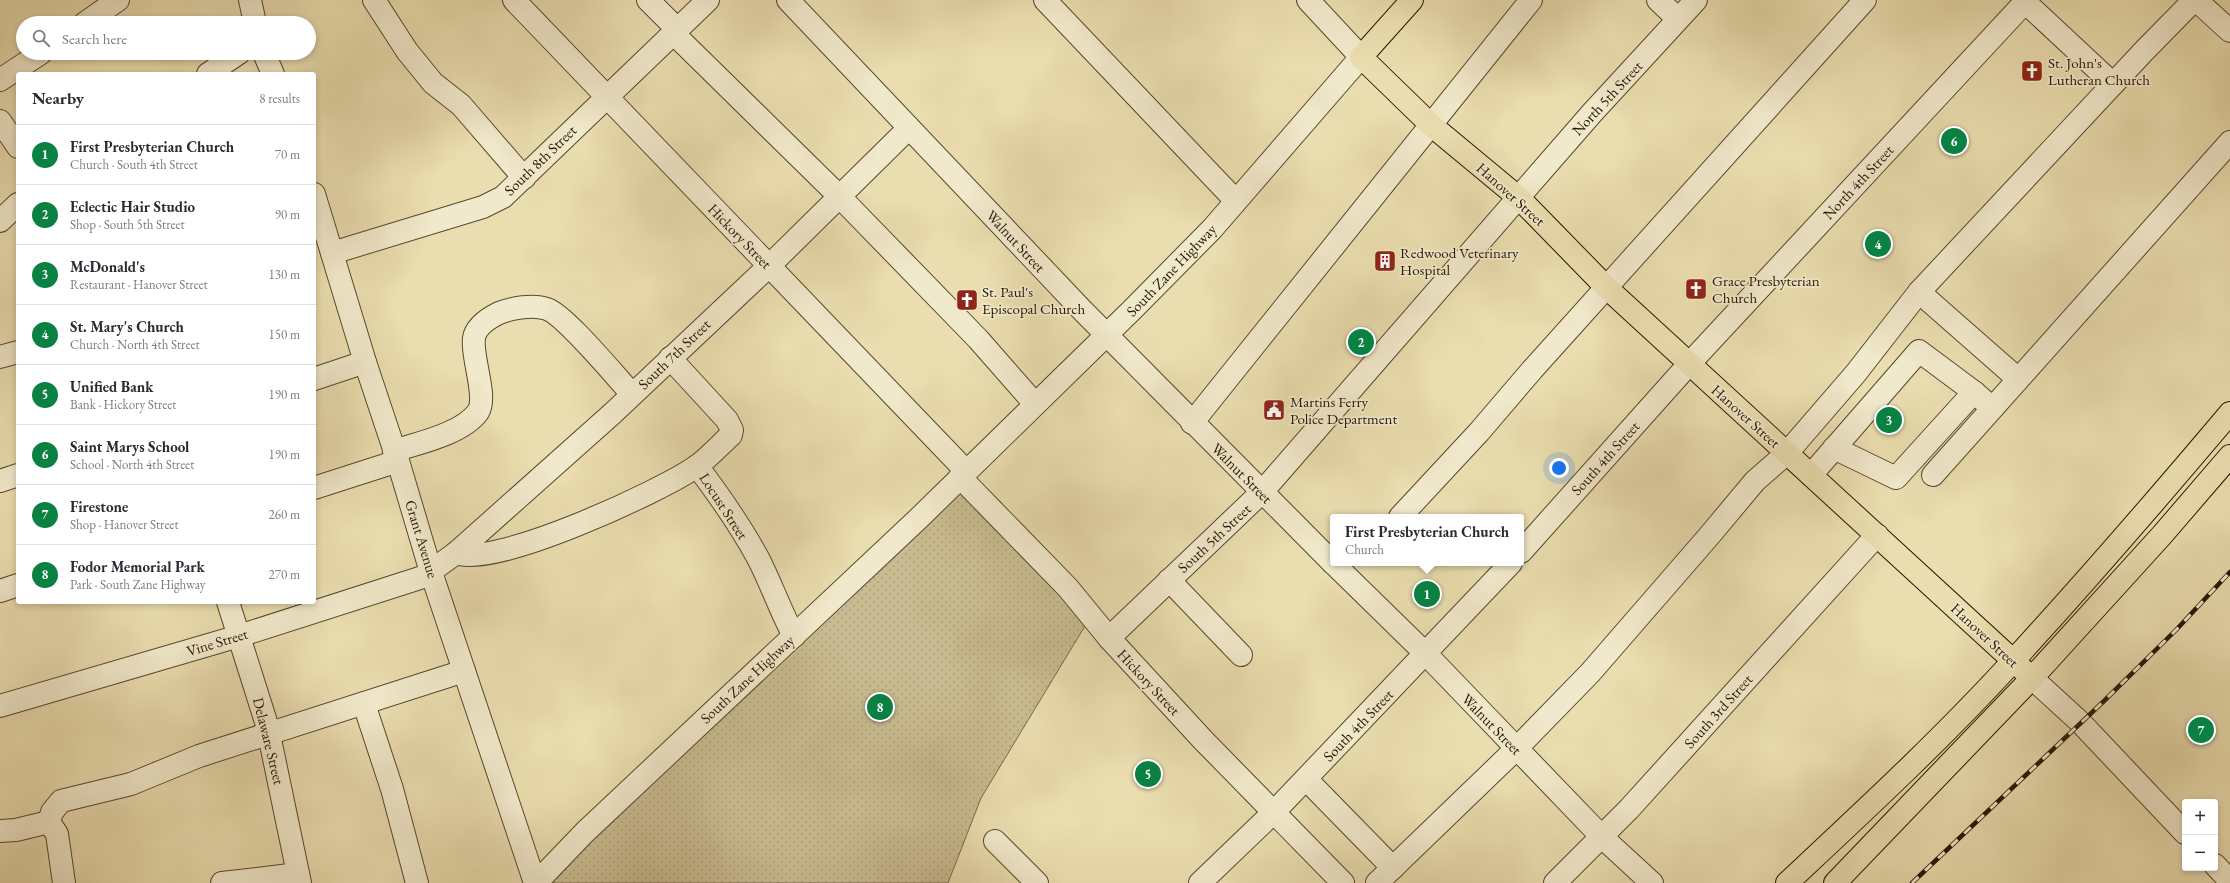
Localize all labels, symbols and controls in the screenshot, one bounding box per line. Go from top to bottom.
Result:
search box [16,16,316,60]
icon: search [30,27,52,49]
text: Search here [62,29,127,48]
place label: St. John's Lutheran Church [2048,53,2150,89]
street label: North 5th Street [1568,56,1647,139]
church icon: St. John's Lutheran Church [2019,58,2045,84]
text: Nearby [32,87,84,109]
text: 8 results [259,90,300,107]
street label: South 8th Street [500,121,580,199]
pin: 6 [1941,126,1967,156]
text: First Presbyterian Church [70,137,234,156]
street label: North 4th Street [1819,140,1898,223]
text: 1 [42,146,48,163]
text: 70 m [275,146,300,163]
text: Church · South 4th Street [70,156,198,173]
street label: Hanover Street [1473,158,1550,230]
text: Eclectic Hair Studio [70,197,195,216]
street label: Hickory Street [704,199,776,273]
text: 2 [42,206,48,223]
text: 90 m [275,206,300,223]
street label: Walnut Street [982,206,1050,276]
text: Shop · South 5th Street [70,216,185,233]
street label: South Zane Highway [1122,219,1220,320]
pin: 4 [1865,229,1891,259]
place label: Redwood Veterinary Hospital [1400,243,1519,279]
building icon: Redwood Veterinary Hospital [1372,248,1398,274]
text: McDonald's [70,257,145,276]
text: 3 [42,266,48,283]
text: 130 m [269,266,300,283]
place label: Grace Presbyterian Church [1712,271,1820,307]
text: Restaurant · Hanover Street [70,276,208,293]
church icon: Grace Presbyterian Church [1683,276,1709,302]
place label: St. Paul's Episcopal Church [982,282,1085,318]
church icon: St. Paul's Episcopal Church [954,287,980,313]
street label: South 7th Street [634,315,714,393]
text: St. Mary's Church [70,317,184,336]
text: 4 [42,326,48,343]
text: 150 m [269,326,300,343]
pin: 2 [1348,327,1374,357]
text: Church · North 4th Street [70,336,200,353]
text: Unified Bank [70,377,154,396]
street label: Hanover Street [1708,380,1785,452]
text: 5 [42,386,48,403]
text: 190 m [269,386,300,403]
place label: Martins Ferry Police Department [1290,392,1397,428]
text: Bank · Hickory Street [70,396,176,413]
public building icon: Martins Ferry Police Department [1261,397,1287,423]
pin: 3 [1876,405,1902,435]
street label: South 4th Street [1567,417,1643,499]
text: Saint Marys School [70,437,189,456]
street label: Walnut Street [1208,439,1277,508]
text: 6 [42,446,48,463]
text: 190 m [269,446,300,463]
text: School · North 4th Street [70,456,194,473]
your location [1549,458,1569,478]
street label: Locust Street [695,469,753,543]
text: Firestone [70,497,128,516]
street label: Grant Avenue [401,498,443,580]
street label: South 5th Street [1173,499,1255,577]
text: 7 [42,506,48,523]
text: 260 m [269,506,300,523]
popup [1330,514,1524,566]
text: Shop · Hanover Street [70,516,179,533]
text: First Presbyterian Church [1345,522,1509,541]
text: Church [1345,541,1384,558]
text: Fodor Memorial Park [70,557,205,576]
text: 8 [42,566,48,583]
text: 270 m [269,566,300,583]
text: Park · South Zane Highway [70,576,205,593]
pin: 1 [1414,579,1440,609]
street label: Hanover Street [1947,599,2023,672]
street label: Vine Street [184,624,250,660]
street label: South Zane Highway [696,630,798,727]
street label: Hickory Street [1113,645,1185,719]
street label: South 3rd Street [1680,670,1757,752]
street label: South 4th Street [1319,685,1397,765]
street label: Walnut Street [1458,689,1526,759]
pin: 8 [867,692,893,722]
street label: Delaware Street [249,695,289,787]
pin: 7 [2188,715,2214,745]
pin: 5 [1135,759,1161,789]
map controls [2182,799,2218,871]
button: + [2182,799,2218,835]
button: − [2182,835,2218,871]

